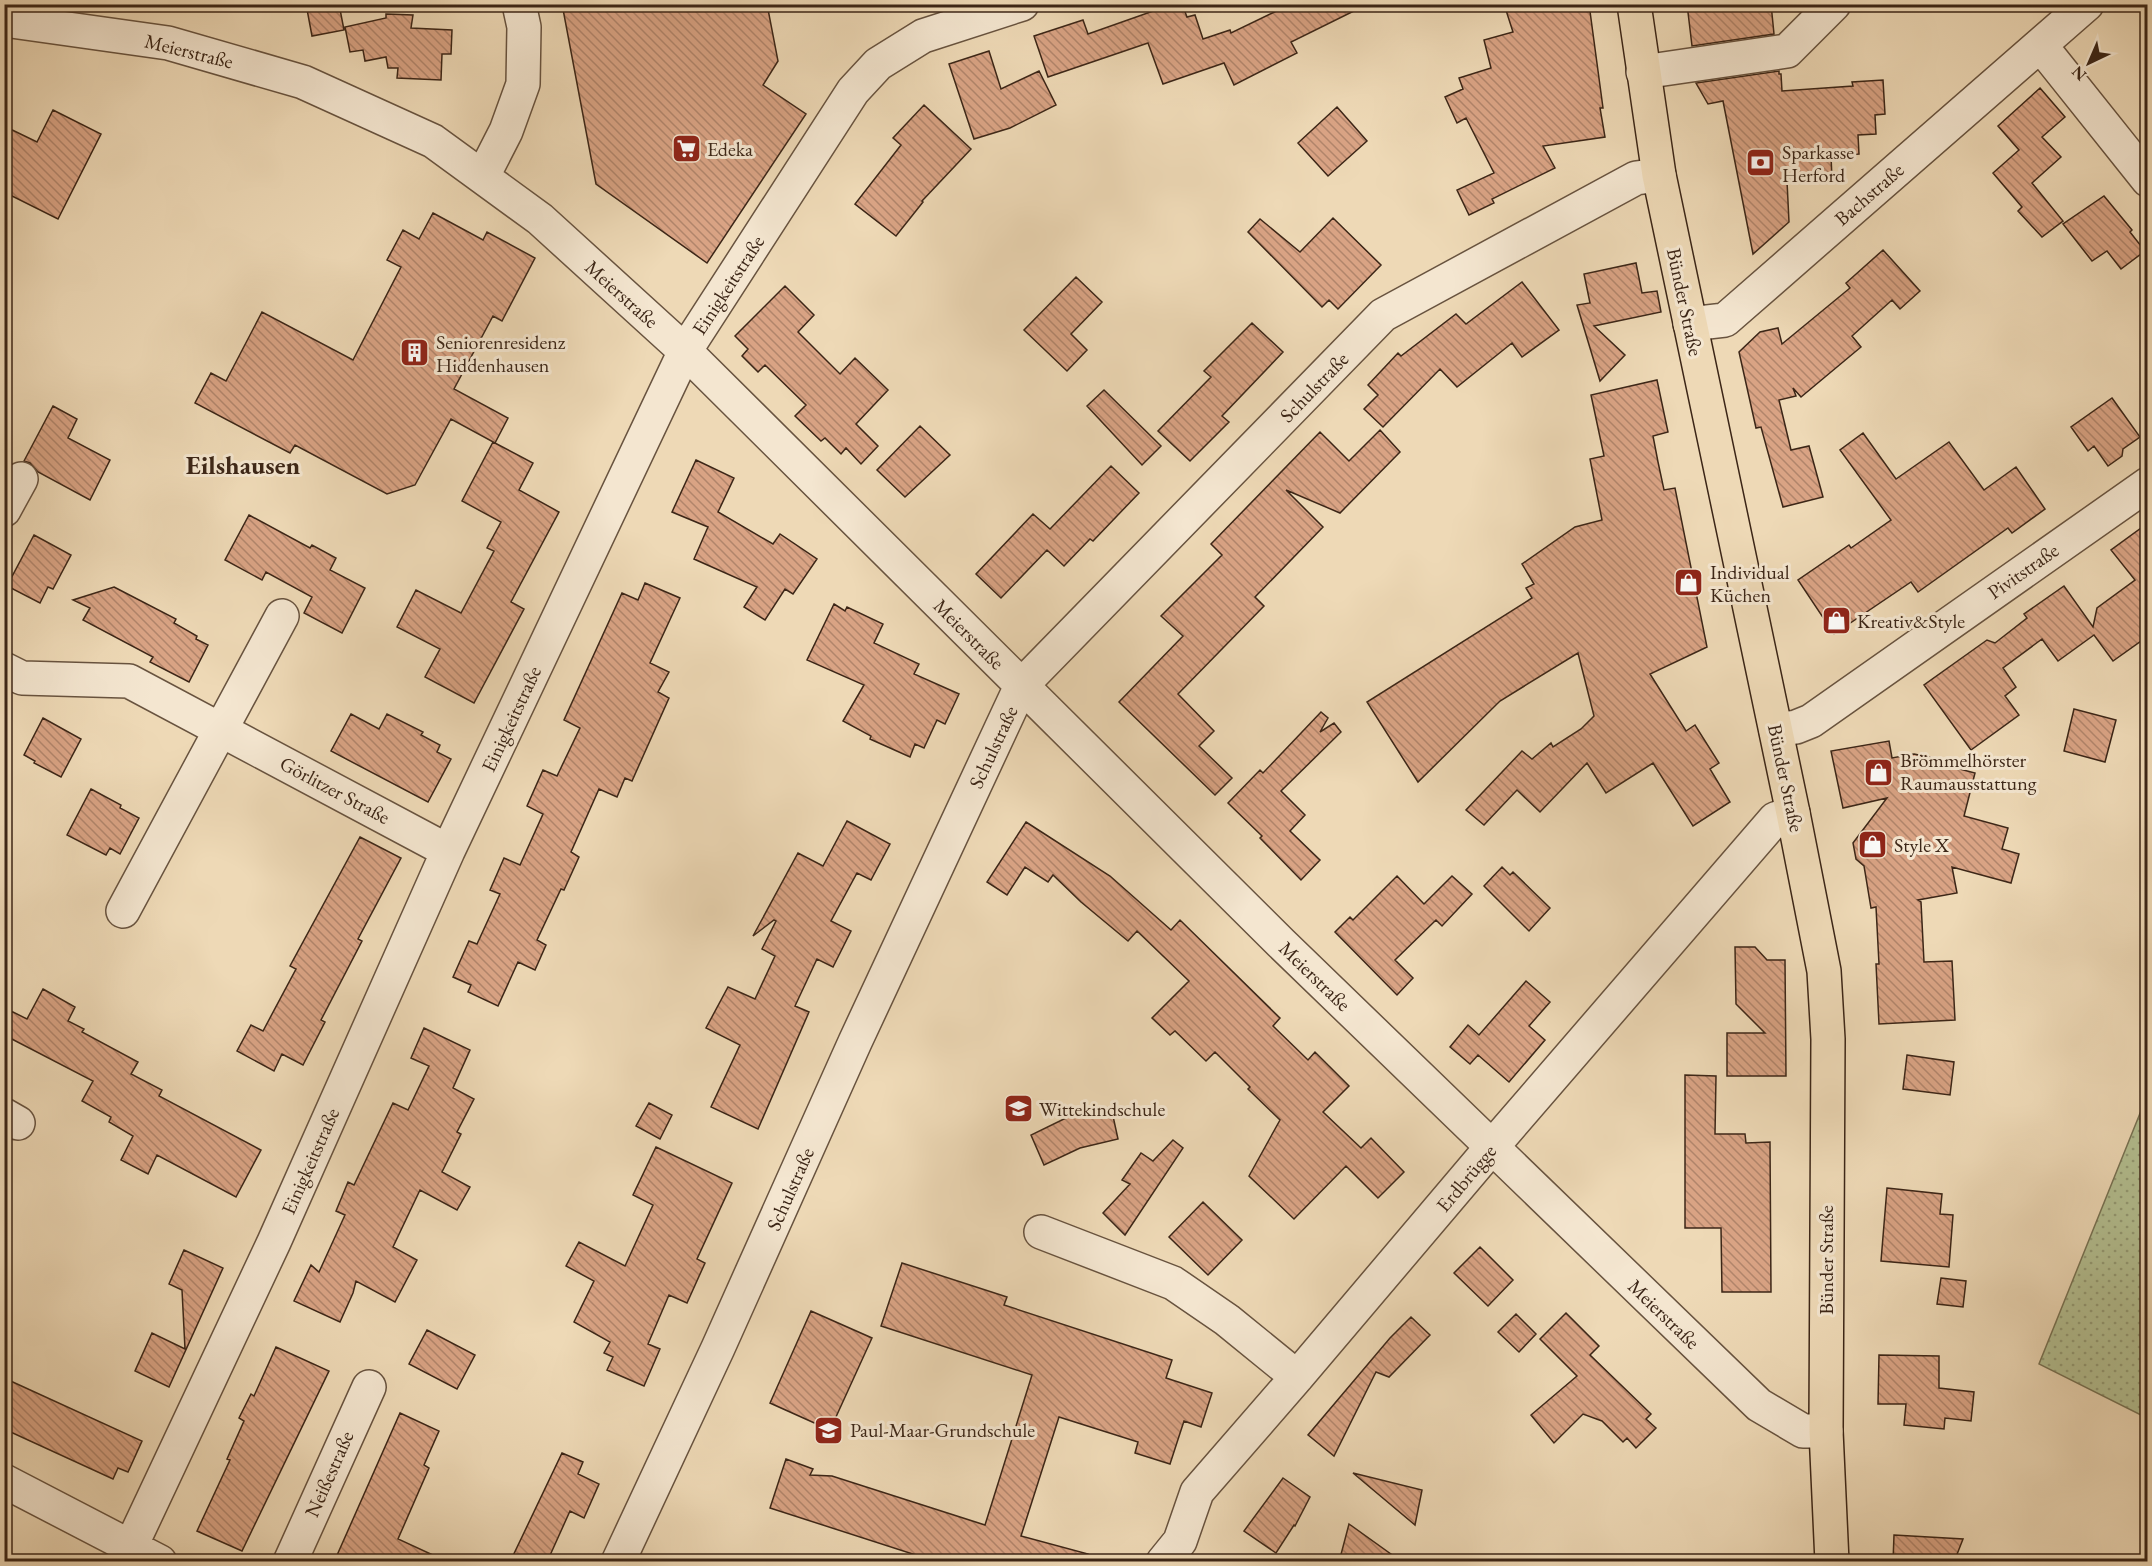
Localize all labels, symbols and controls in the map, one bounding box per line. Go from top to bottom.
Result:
street label: Meierstraße [142,27,236,75]
north arrow [2059,33,2119,93]
text: N [2067,61,2091,85]
supermarket icon: Edeka [670,133,702,165]
place label: Edeka [707,136,753,162]
place label: Sparkasse Herford [1782,139,1854,188]
bank icon: Sparkasse Herford [1745,147,1777,179]
street label: Bachstraße [1829,157,1909,231]
street label: Einigkeitstraße [686,230,770,340]
street label: Bünder Straße [1661,246,1709,358]
street label: Meierstraße [580,254,664,334]
place label: Seniorenresidenz Hiddenhausen [436,329,566,378]
building icon: Seniorenresidenz Hiddenhausen [399,337,431,369]
street label: Schulstraße [1274,346,1354,428]
district label: Eilshausen [186,448,301,482]
street label: Pivitstraße [1982,537,2064,605]
place label: Individual Küchen [1710,559,1790,608]
shop icon: Individual Küchen [1673,567,1705,599]
street label: Meierstraße [928,593,1010,675]
shop icon: Kreativ&Style [1820,605,1852,637]
place label: Kreativ&Style [1857,608,1965,634]
street label: Einigkeitstraße [475,662,547,776]
street label: Schulstraße [963,701,1024,793]
street label: Bünder Straße [1762,722,1810,834]
place label: Brömmelhörster Raumausstattung [1900,747,2037,796]
street label: Görlitzer Straße [275,750,395,830]
shop icon: Brömmelhörster Raumausstattung [1863,756,1895,788]
shop icon: Style X [1857,829,1889,861]
place label: Style X [1894,832,1949,858]
street label: Meierstraße [1274,935,1357,1017]
school or university icon: Wittekindschule [1002,1093,1034,1125]
place label: Wittekindschule [1039,1096,1165,1122]
street label: Einigkeitstraße [275,1103,345,1218]
street label: Erdbrügge [1430,1139,1502,1217]
street label: Schulstraße [760,1143,820,1235]
street label: Bünder Straße [1813,1205,1839,1315]
street label: Meierstraße [1623,1273,1706,1355]
school or university icon: Paul-Maar-Grundschule [813,1414,845,1446]
place label: Paul-Maar-Grundschule [850,1417,1035,1443]
street label: Neißestraße [298,1427,360,1521]

